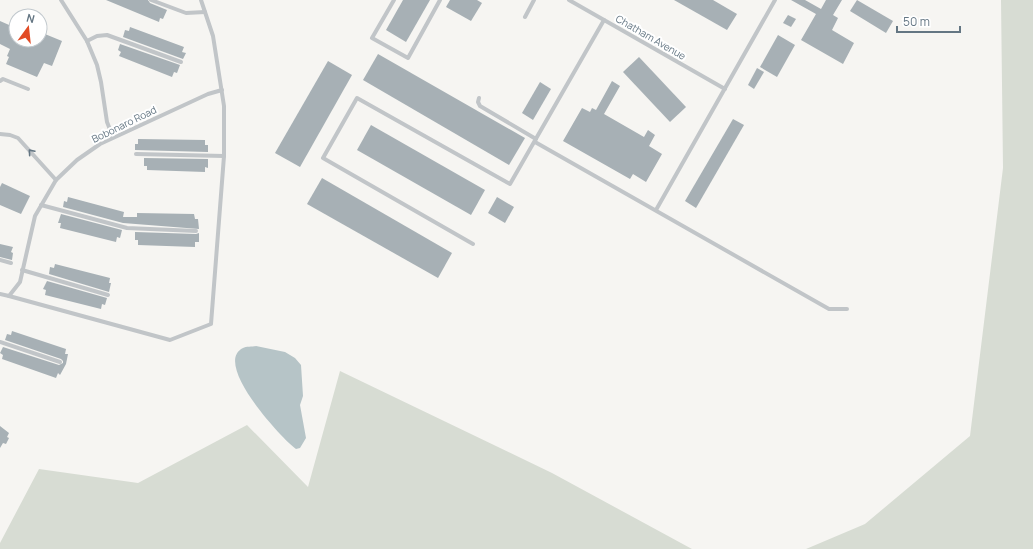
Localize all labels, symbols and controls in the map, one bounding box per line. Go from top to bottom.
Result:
north arrow [8,8,48,48]
scale bar [897,8,960,34]
text: N [25,10,37,26]
street label: Chatham Avenue [613,11,689,63]
text: 50 m [903,13,930,30]
street label: Bobonaro Road [89,102,159,146]
one-way arrow [28,150,35,157]

